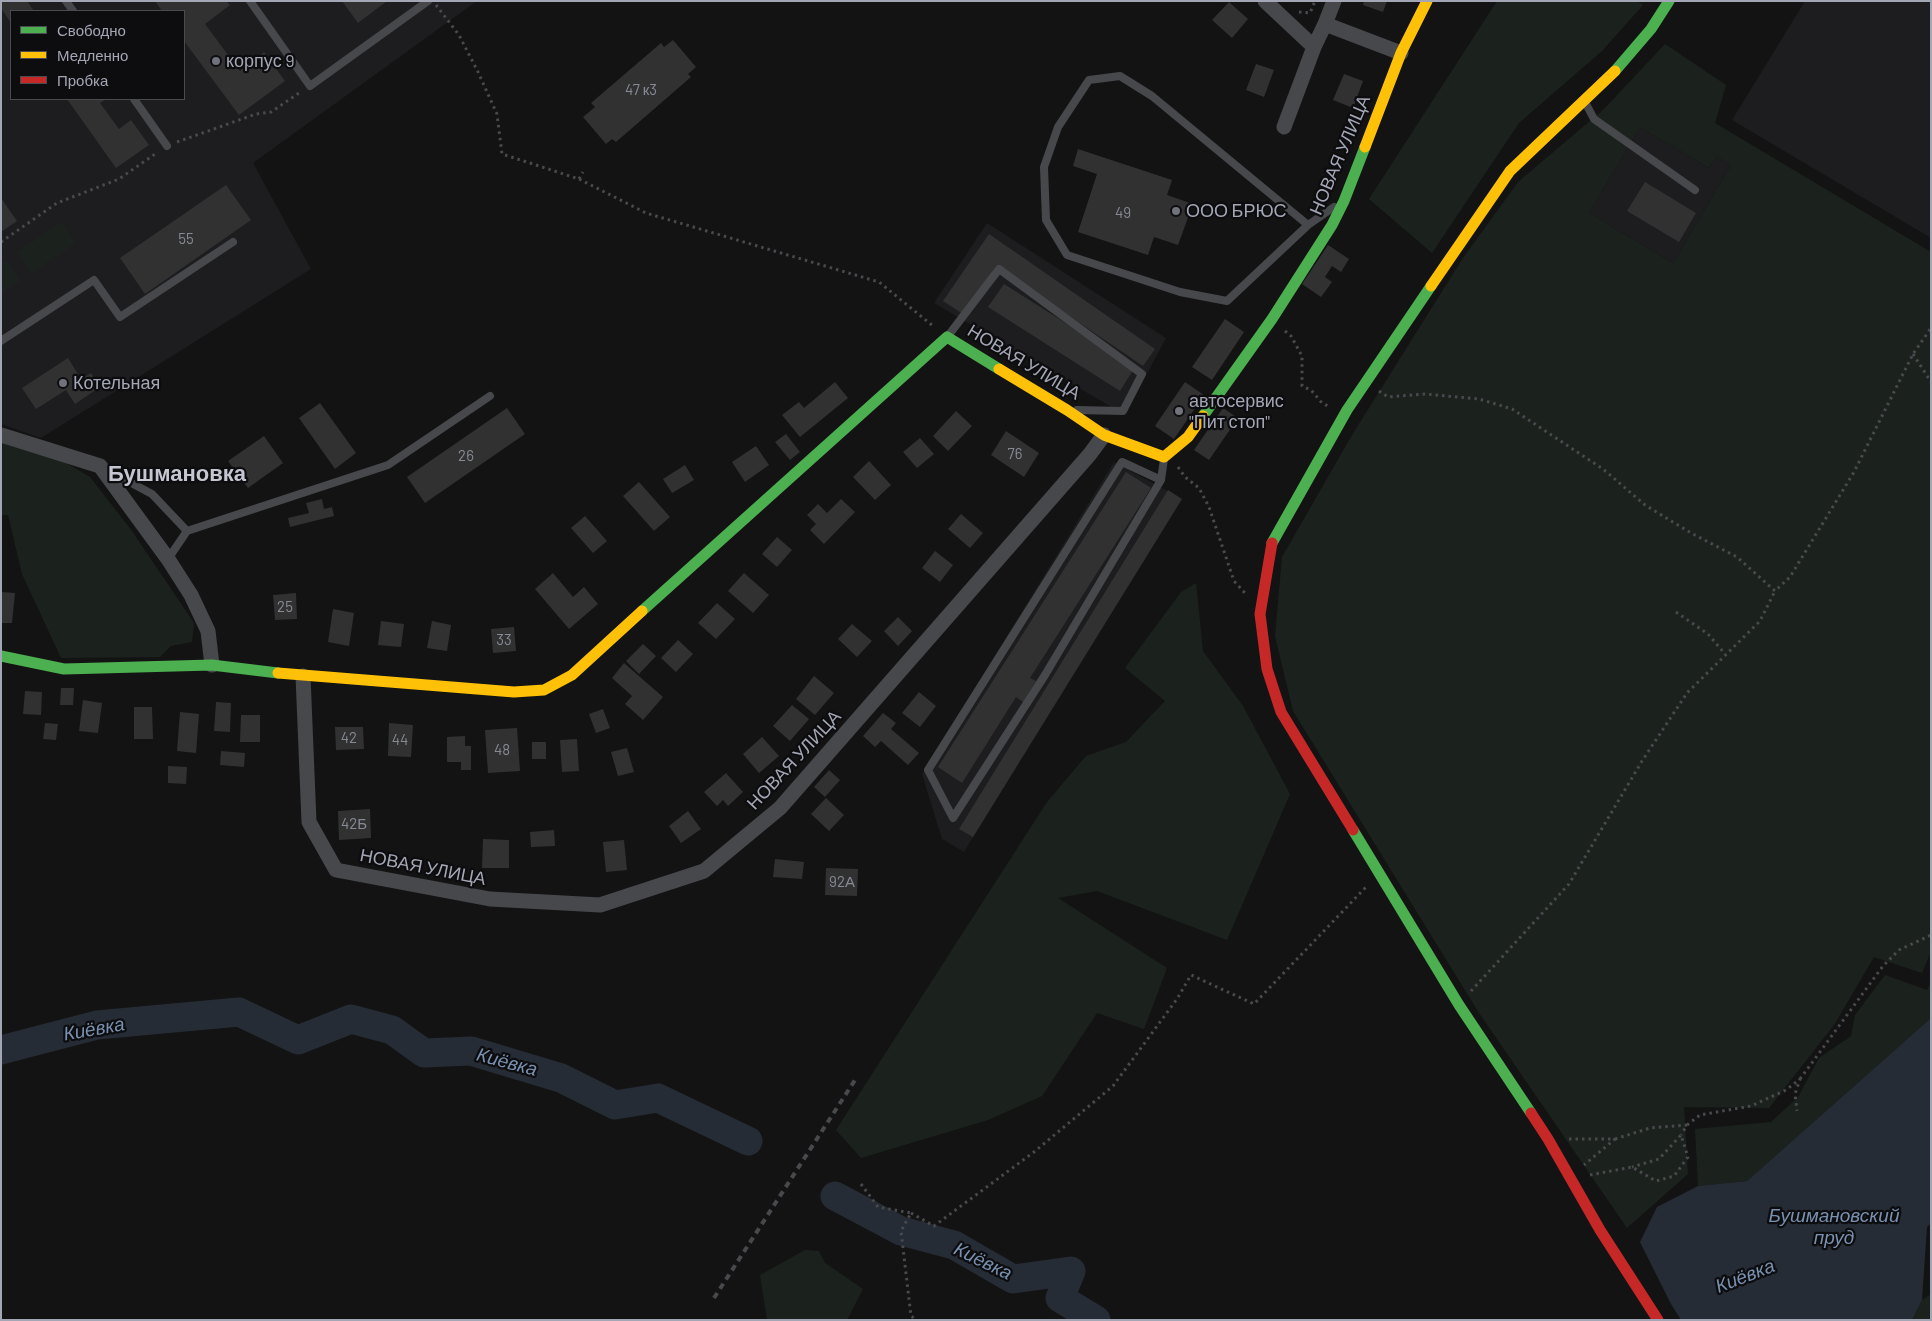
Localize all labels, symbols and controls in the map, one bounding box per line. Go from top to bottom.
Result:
legend [10,10,185,100]
text: Свободно [57,21,126,39]
text: Медленно [57,46,128,64]
place label: корпус 9 [226,50,295,72]
marker: корпус 9 [210,55,222,67]
text: Пробка [57,71,108,89]
house number: 47 к3 [625,81,657,99]
street label: НОВАЯ УЛИЦА [1305,92,1375,218]
place label: ООО БРЮС [1186,200,1286,222]
house number: 49 [1115,204,1131,222]
marker: ООО БРЮС [1170,205,1182,217]
house number: 55 [178,230,194,248]
street label: НОВАЯ УЛИЦА [964,320,1084,404]
place label: Котельная [73,372,160,394]
marker: Котельная [57,377,69,389]
place label: автосервис "Пит стоп" [1189,390,1284,432]
marker: автосервис "Пит стоп" [1173,405,1185,417]
house number: 76 [1008,445,1022,463]
house number: 26 [458,447,474,465]
district label: Бушмановка [108,461,246,487]
house number: 25 [277,598,293,616]
house number: 33 [496,631,512,649]
street label: НОВАЯ УЛИЦА [742,706,846,814]
house number: 42 [341,729,357,747]
house number: 44 [392,731,408,749]
house number: 48 [494,741,510,759]
house number: 42Б [341,815,367,833]
street label: НОВАЯ УЛИЦА [358,844,488,890]
house number: 92А [829,873,855,891]
water label: Киёвка [62,1012,126,1046]
water label: Киёвка [474,1043,540,1081]
water label: Бушмановский пруд [1769,1205,1899,1249]
water label: Киёвка [950,1237,1016,1285]
water label: Киёвка [1712,1254,1778,1298]

